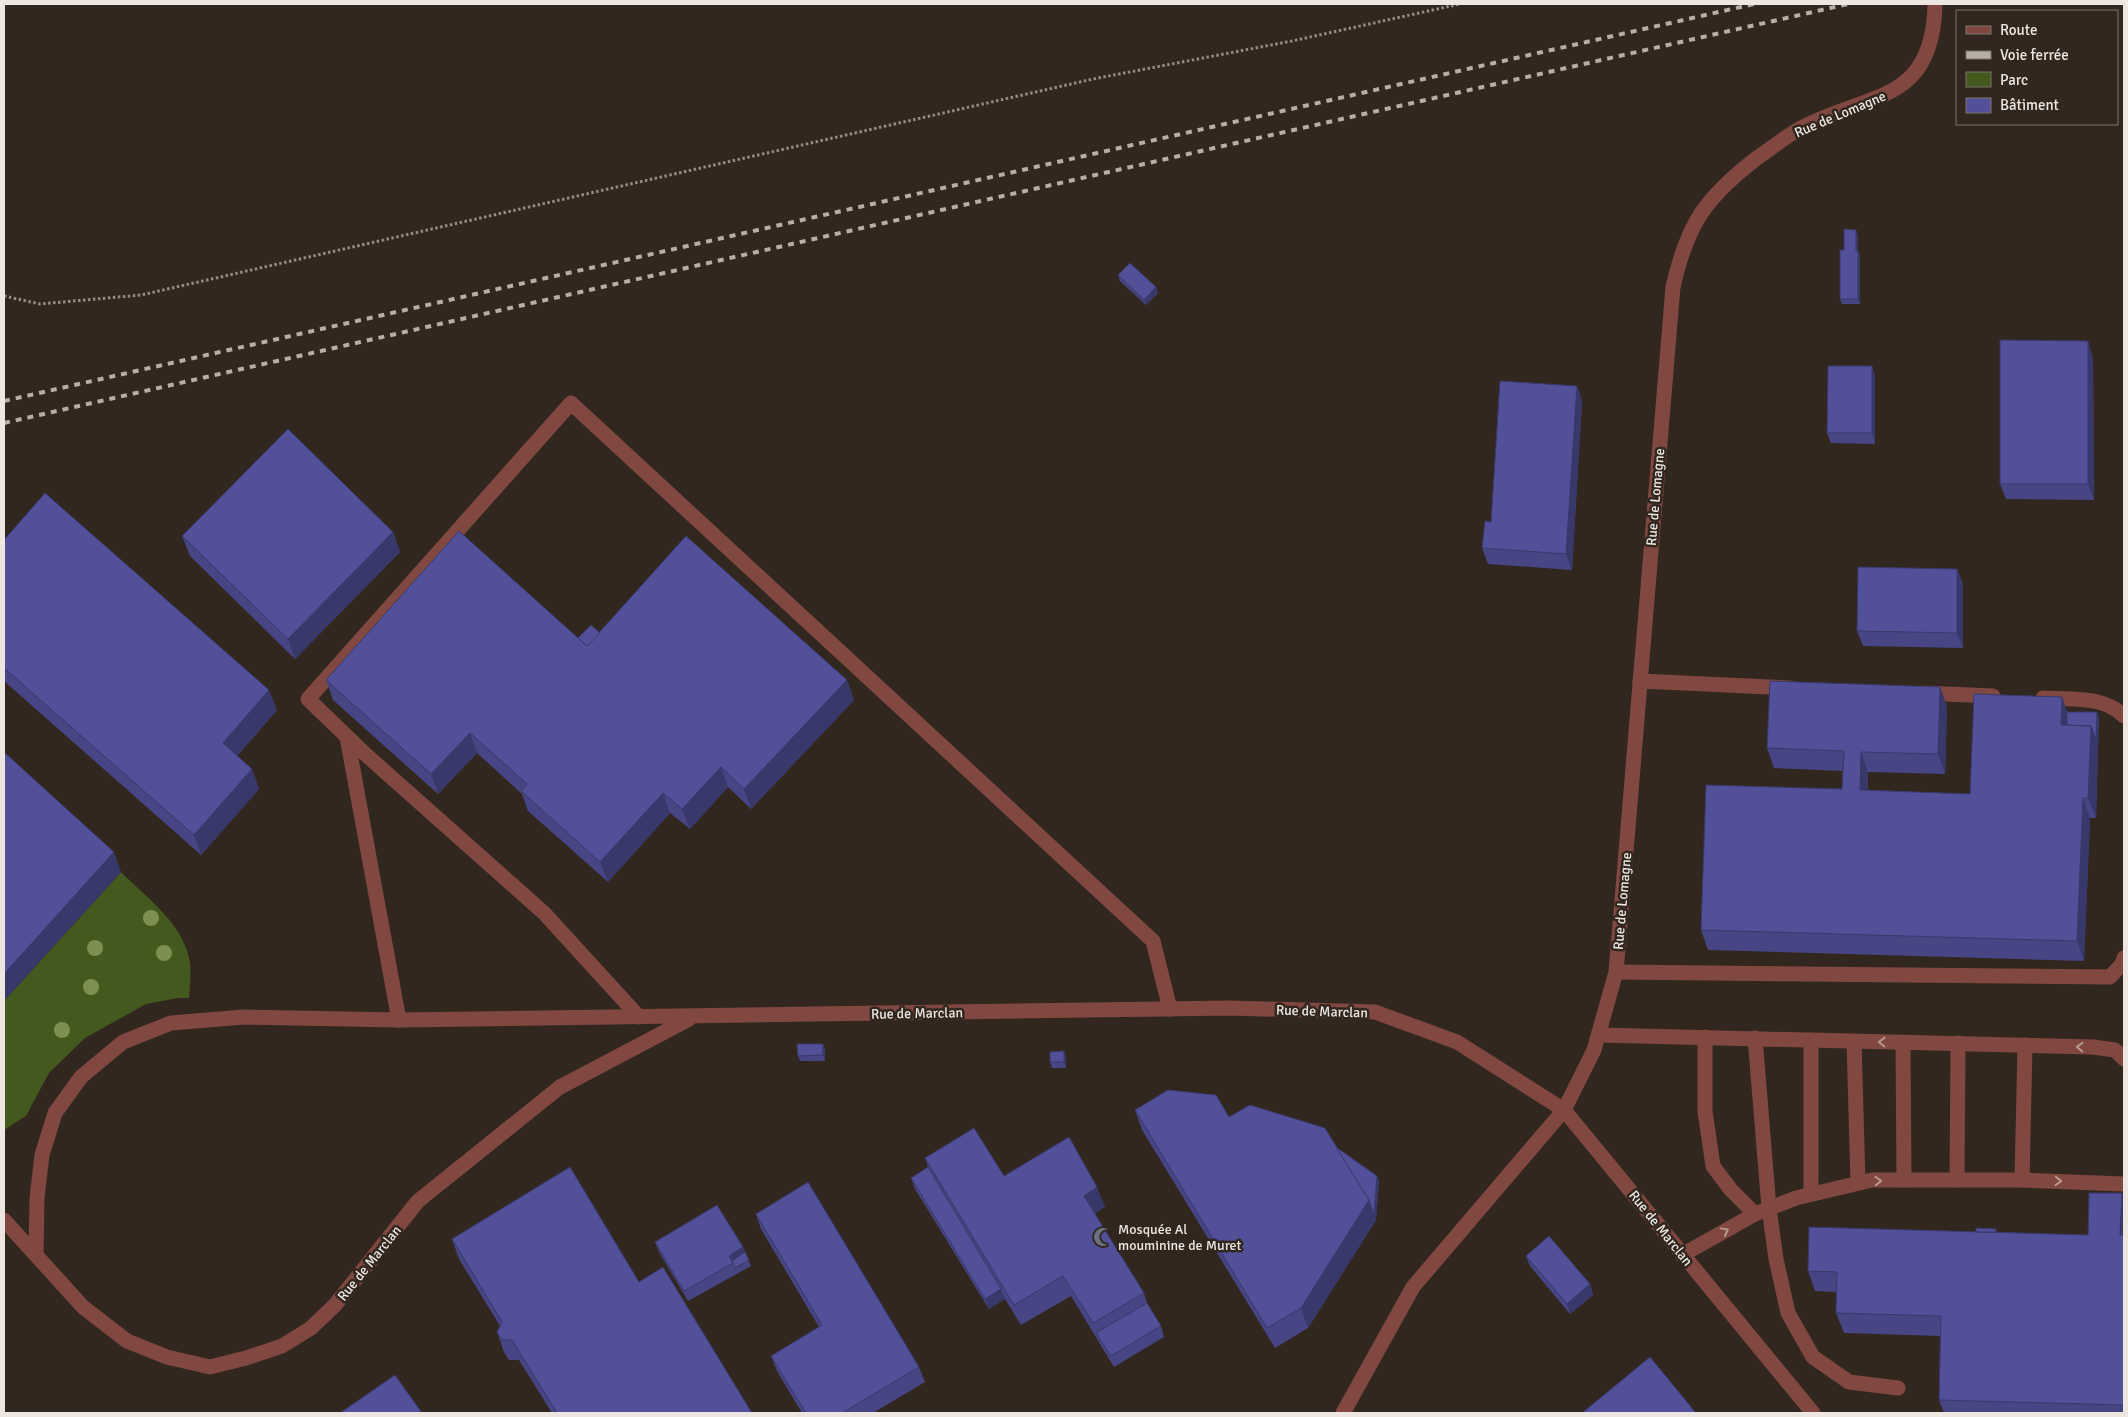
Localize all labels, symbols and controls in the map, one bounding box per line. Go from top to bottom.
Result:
legend [1956,10,2118,125]
text: Route [2000,21,2037,39]
text: Voie ferrée [2000,46,2069,64]
text: Parc [2000,71,2028,89]
street label: Rue de Lomagne [1792,88,1889,141]
text: Bâtiment [2000,96,2059,114]
street label: Rue de Lomagne [1643,448,1668,546]
street label: Rue de Lomagne [1610,852,1635,950]
street label: Rue de Marclan [1276,1001,1368,1022]
street label: Rue de Marclan [871,1004,963,1023]
one-way arrow [1878,1036,1886,1047]
one-way arrow [2075,1041,2083,1052]
one-way arrow [1874,1175,1882,1186]
one-way arrow [2054,1176,2062,1187]
street label: Rue de Marclan [1625,1187,1696,1269]
place label: Mosquée Al mouminine de Muret [1118,1221,1242,1254]
street label: Rue de Marclan [334,1222,405,1304]
mosque icon: Mosquée Al mouminine de Muret [1092,1226,1114,1248]
one-way arrow [1720,1227,1729,1237]

